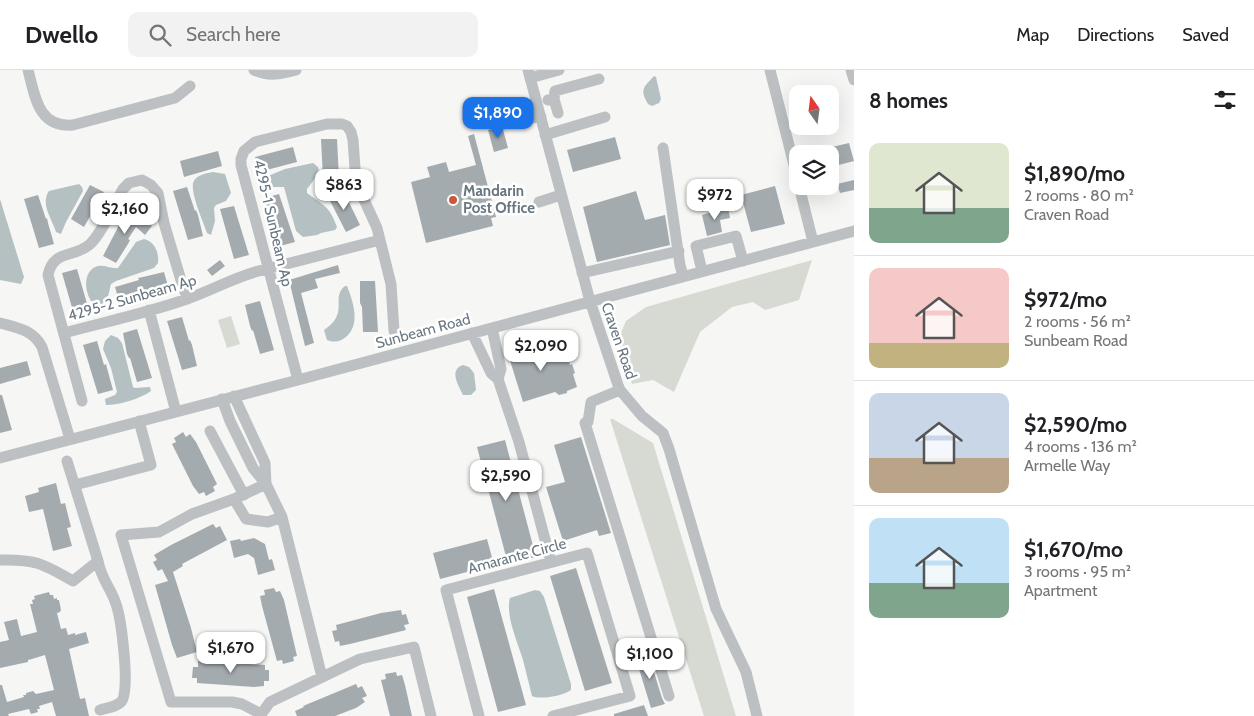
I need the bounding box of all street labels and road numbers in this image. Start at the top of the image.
street label: 4295-1 Sunbeam Ap [250,158,296,288]
street label: 4295-2 Sunbeam Ap [66,271,198,325]
street label: Craven Road [597,300,641,382]
street label: Sunbeam Road [374,310,472,352]
street label: Amarante Circle [466,534,568,578]

